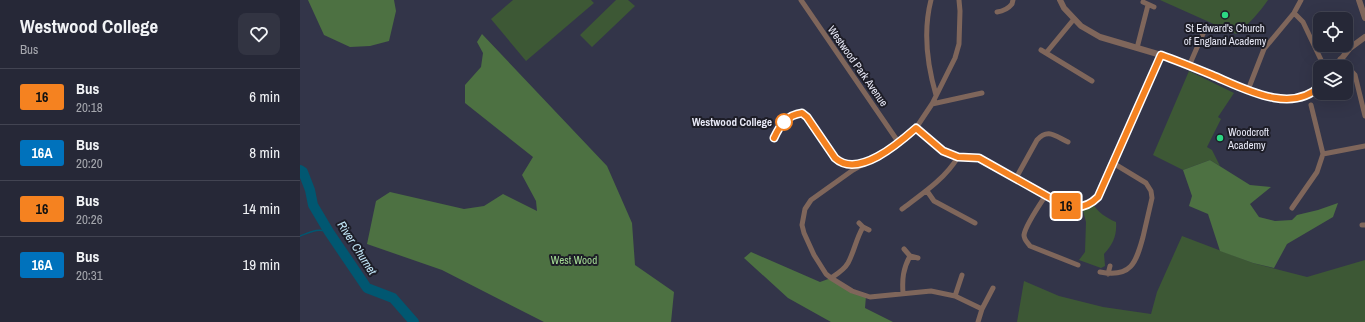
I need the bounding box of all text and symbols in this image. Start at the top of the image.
marker: St Edward's Church of England Academy [1220,10,1230,20]
map controls [1313,12,1353,100]
button: locate [1313,12,1353,52]
text: Westwood College [20,13,158,39]
button: heart [238,13,280,55]
place label: St Edward's Church of England Academy [1184,21,1267,48]
street label: Westwood Park Avenue [825,23,891,109]
text: Bus [20,41,38,58]
button: layers [1313,60,1353,100]
text: Bus [76,78,99,99]
text: 6 min [249,86,280,107]
text: 16 [36,88,48,106]
text: 20:18 [76,99,103,116]
marker: Westwood College [775,113,793,131]
place label: Westwood College [692,115,772,129]
place label: Woodcroft Academy [1227,125,1269,152]
marker: Woodcroft Academy [1215,133,1225,143]
text: Bus [76,134,99,155]
text: 8 min [249,142,280,163]
text: 16A [31,144,53,162]
text: 20:20 [76,155,103,172]
text: Bus [76,190,99,211]
line badge: 16 [1048,193,1084,219]
text: 16 [1060,197,1072,215]
text: 14 min [242,198,280,219]
text: 16 [36,200,48,218]
text: 20:26 [76,211,103,228]
water label: River Churnet [334,218,381,278]
text: Bus [76,246,99,267]
park label: West Wood [551,253,597,267]
text: 19 min [242,254,280,275]
text: 16A [31,256,53,274]
text: 20:31 [76,267,103,284]

